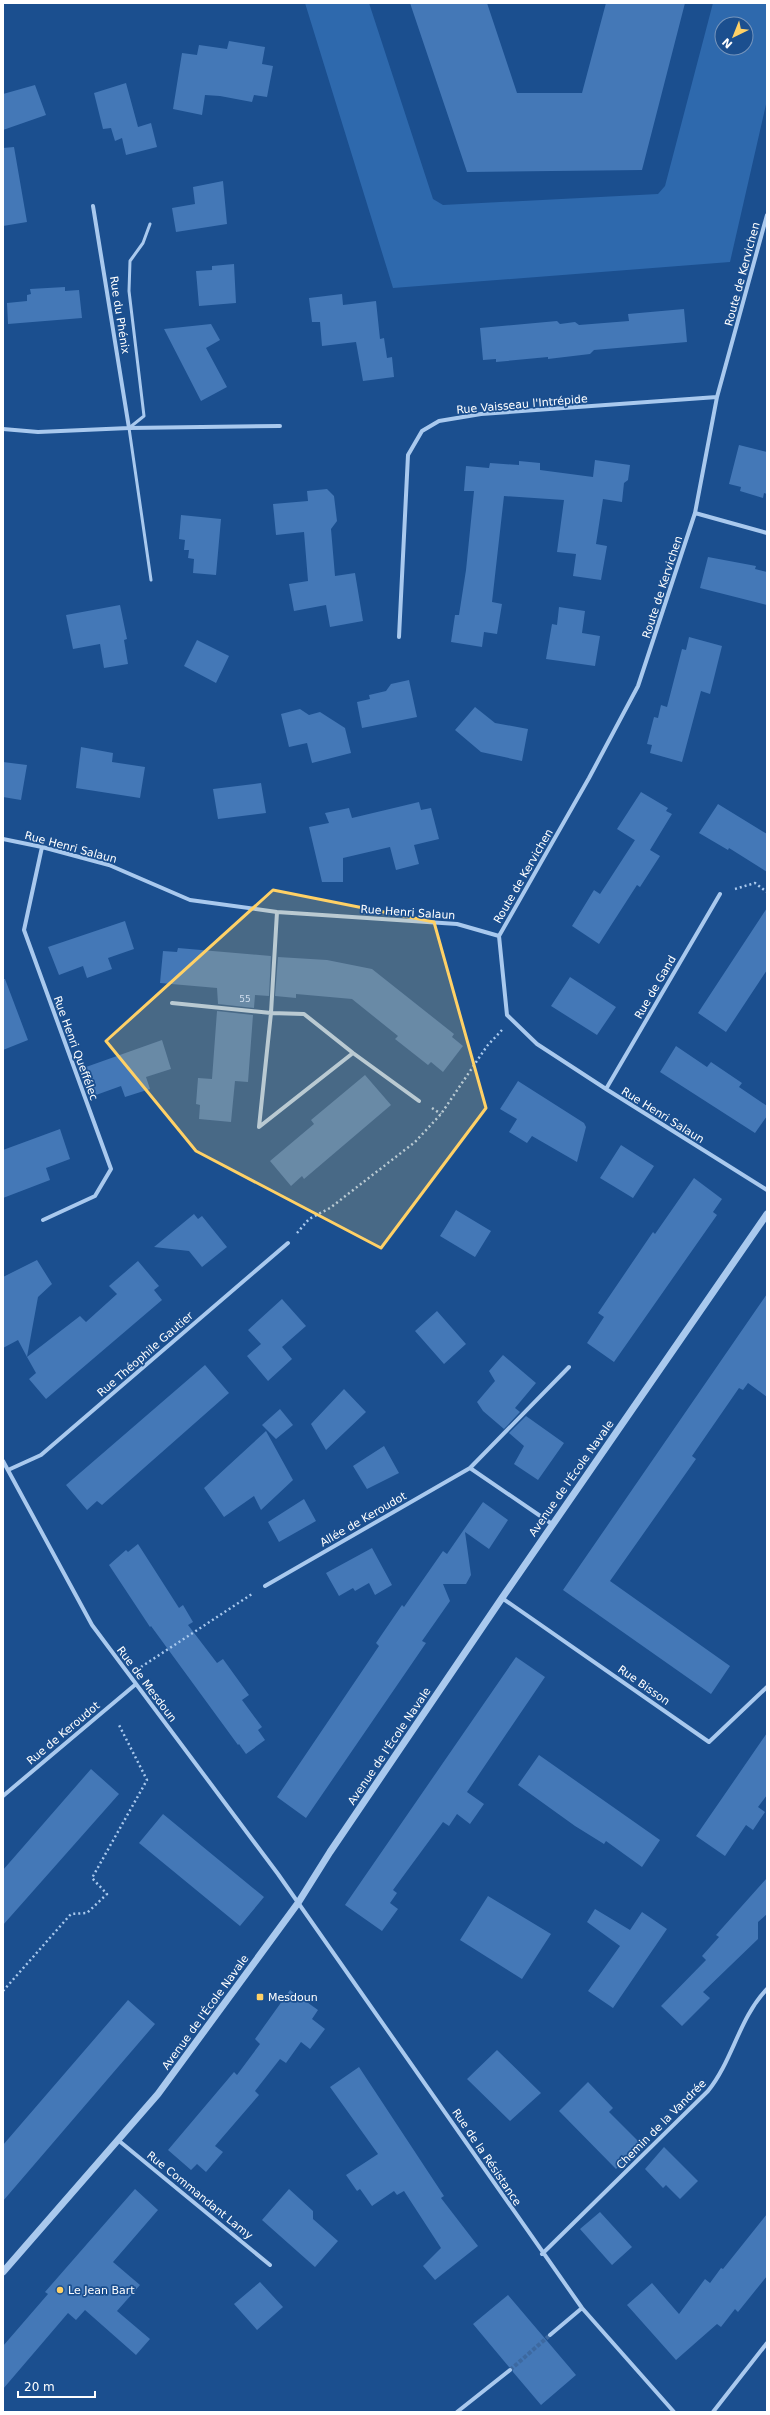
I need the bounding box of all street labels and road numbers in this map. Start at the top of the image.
street label: Route de Kervichen [722,221,763,327]
street label: Rue du Phénix [107,275,132,355]
street label: Rue Vaisseau l'Intrépide [456,392,588,417]
street label: Route de Kervichen [640,534,685,640]
street label: Route de Kervichen [491,827,556,926]
street label: Rue Henri Salaun [23,829,118,866]
street label: Rue Henri Salaun [360,903,456,922]
street label: Rue de Gand [632,953,679,1021]
street label: Rue Henri Queffélec [51,994,100,1102]
street label: Rue Henri Salaun [619,1085,706,1146]
street label: Rue Théophile Gautier [95,1309,196,1400]
street label: Avenue de l'École Navale [526,1418,617,1539]
street label: Allée de Keroudot [318,1489,409,1549]
street label: Rue de Mesdoun [114,1644,179,1725]
street label: Rue Bisson [615,1663,672,1708]
street label: Avenue de l'École Navale [345,1685,434,1807]
street label: Rue de Keroudot [24,1699,103,1768]
street label: Avenue de l'École Navale [159,1952,252,2072]
street label: Chemin de la Vandrée [614,2077,709,2172]
street label: Rue de la Résistance [449,2106,524,2208]
street label: Rue Commandant Lamy [144,2149,256,2242]

